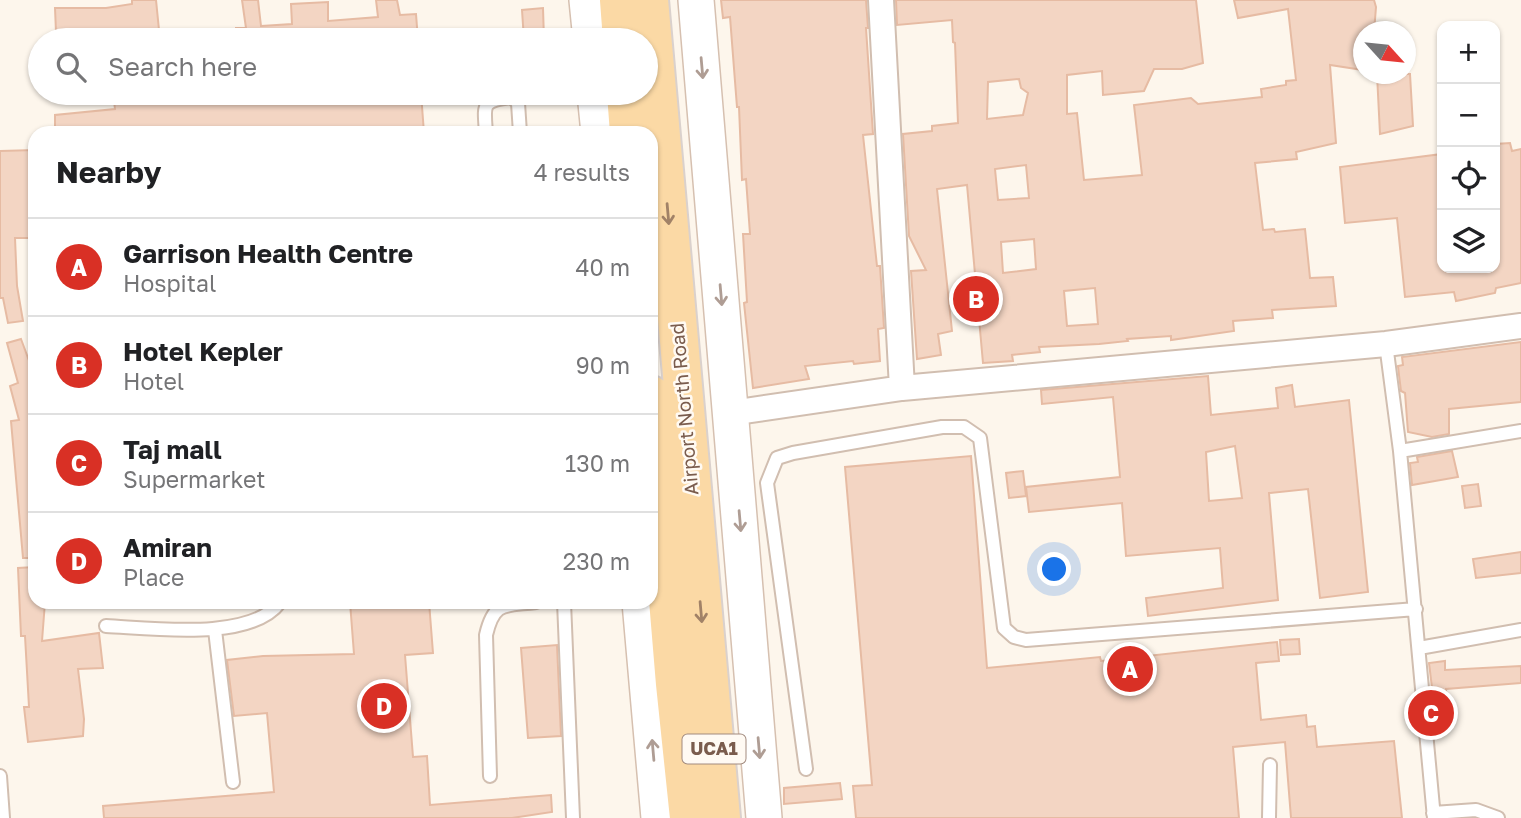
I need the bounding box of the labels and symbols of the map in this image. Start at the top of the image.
north arrow [1353,21,1416,84]
one-way arrow [696,56,709,79]
one-way arrow [662,203,675,225]
pin: B [953,273,999,325]
one-way arrow [715,283,728,305]
street label: Airport North Road [665,322,702,496]
one-way arrow [734,510,747,532]
your location [1037,552,1071,586]
one-way arrow [695,600,708,623]
pin: A [1107,643,1153,695]
pin: D [361,680,407,732]
pin: C [1408,687,1454,739]
road number: UCA1 [682,734,746,764]
one-way arrow [752,736,765,759]
one-way arrow [646,739,659,762]

